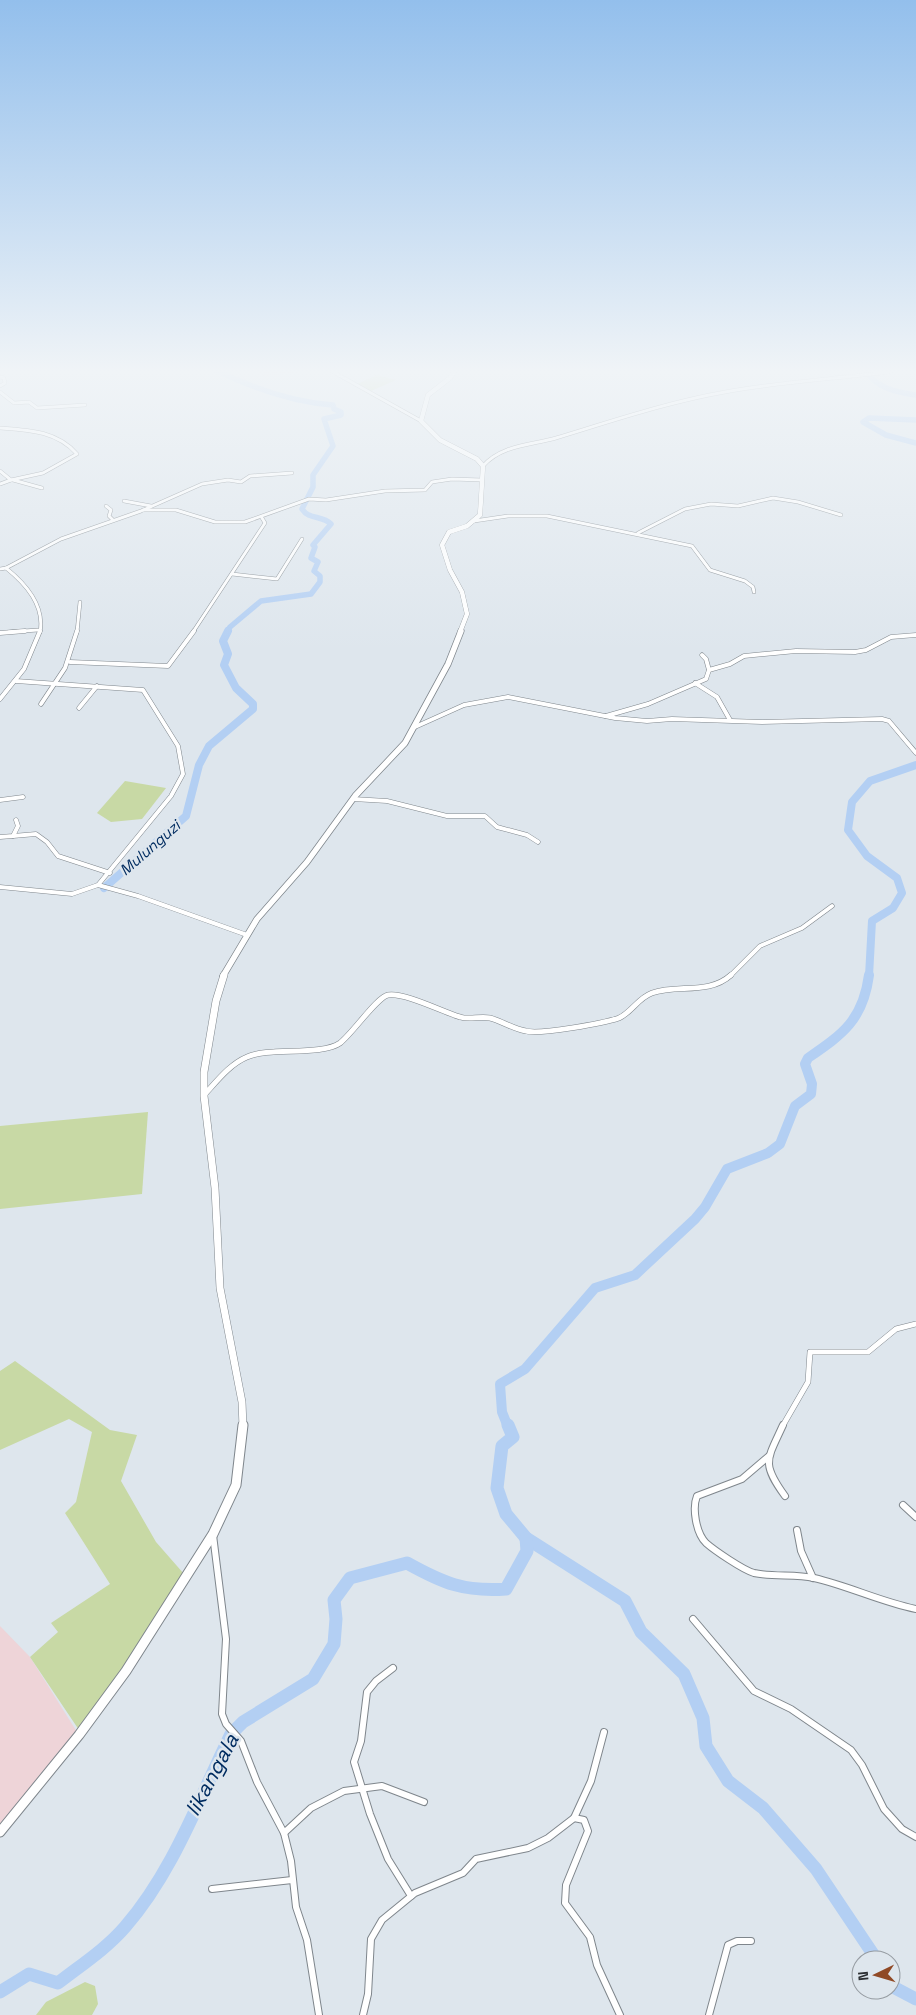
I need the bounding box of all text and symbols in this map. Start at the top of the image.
water label: Mulunguzi [115,814,186,879]
water label: likangala [179,1728,245,1820]
north arrow [851,1950,901,2000]
text: N [854,1971,872,1982]

